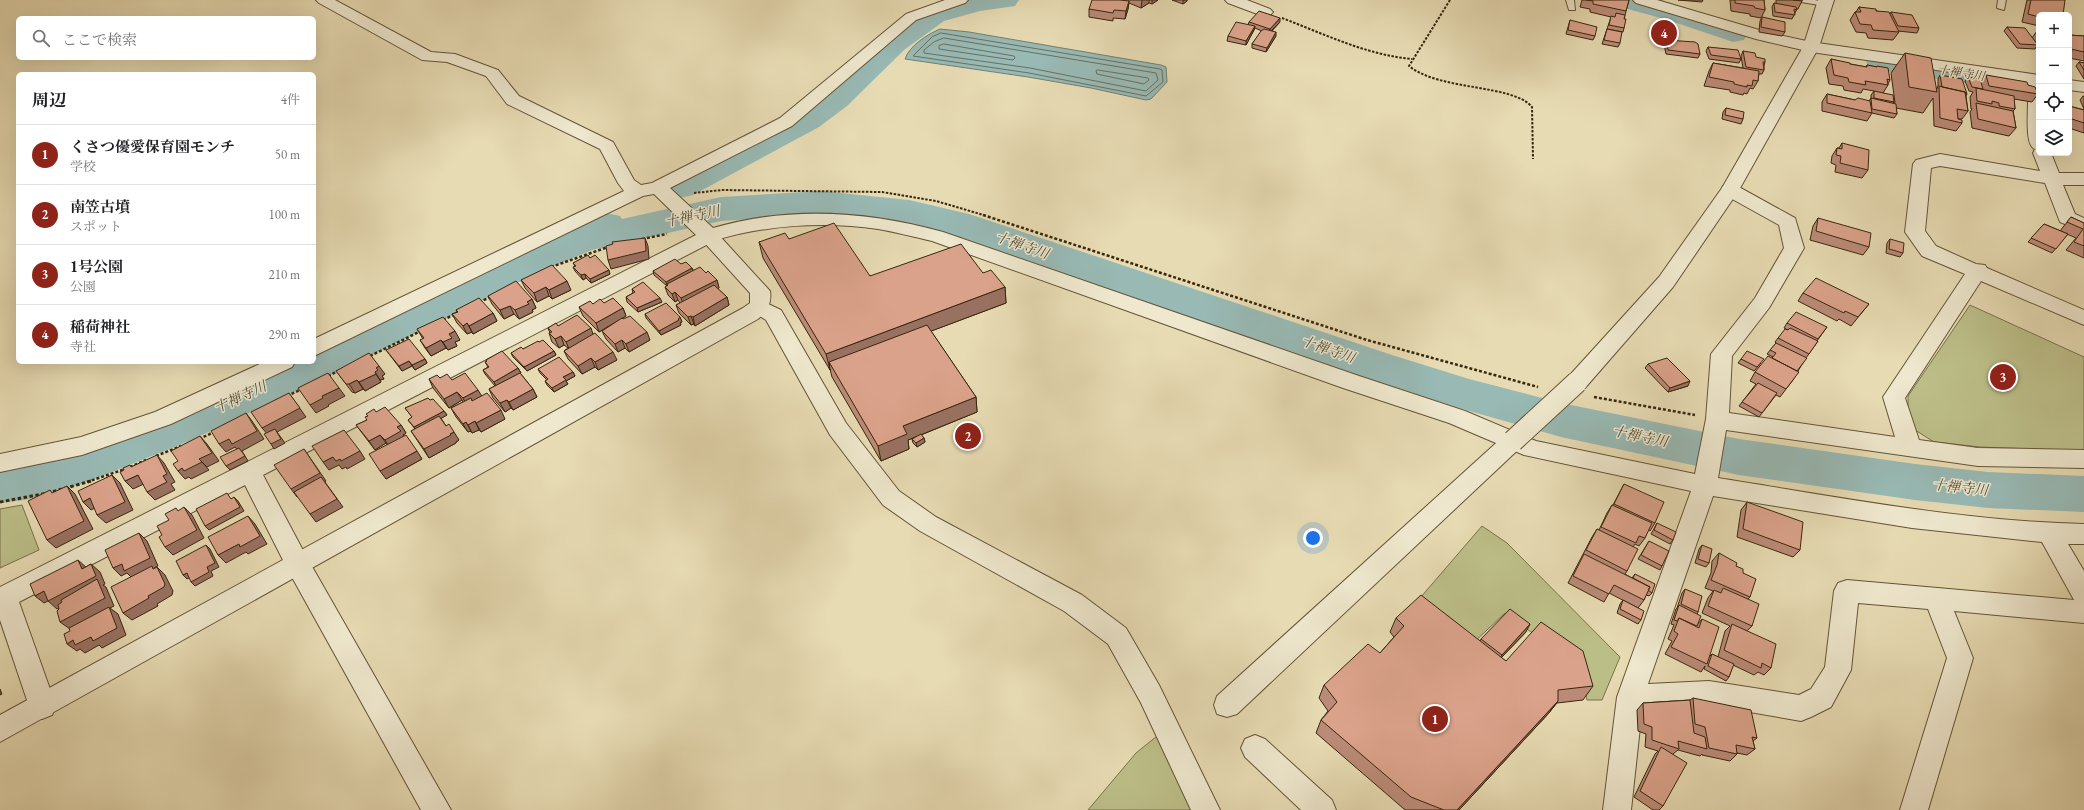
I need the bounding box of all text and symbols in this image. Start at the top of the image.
map controls [2036,12,2072,156]
button: + [2036,12,2072,48]
search box [16,16,316,60]
pin: 4 [1651,18,1677,48]
icon: search [30,27,52,49]
text: ここで検索 [62,30,137,49]
button: − [2036,48,2072,84]
water label: 十禅寺川 [1936,62,1988,85]
button: locate [2036,84,2072,120]
text: 周辺 [32,89,66,111]
text: 4件 [281,91,300,108]
button: layers [2036,120,2072,156]
text: くさつ優愛保育園モンチ [70,137,235,156]
text: 1 [42,146,48,163]
text: 50 m [275,146,300,163]
text: 学校 [70,158,96,175]
text: 南笠古墳 [70,197,130,216]
water label: 十禅寺川 [663,201,723,231]
text: 2 [42,206,48,223]
text: 100 m [269,206,300,223]
text: スポット [70,218,122,235]
water label: 十禅寺川 [993,227,1053,263]
text: 1号公園 [70,257,123,276]
text: 3 [42,266,48,283]
text: 210 m [269,266,300,283]
text: 公園 [70,278,96,295]
text: 稲荷神社 [70,317,130,336]
text: 4 [42,326,48,343]
text: 290 m [269,326,300,343]
water label: 十禅寺川 [1299,331,1359,367]
text: 寺社 [70,338,96,355]
pin: 3 [1990,362,2016,392]
water label: 十禅寺川 [211,376,271,417]
pin: 2 [955,421,981,451]
water label: 十禅寺川 [1611,421,1671,451]
water label: 十禅寺川 [1931,475,1991,499]
your location [1303,528,1323,548]
pin: 1 [1422,704,1448,734]

